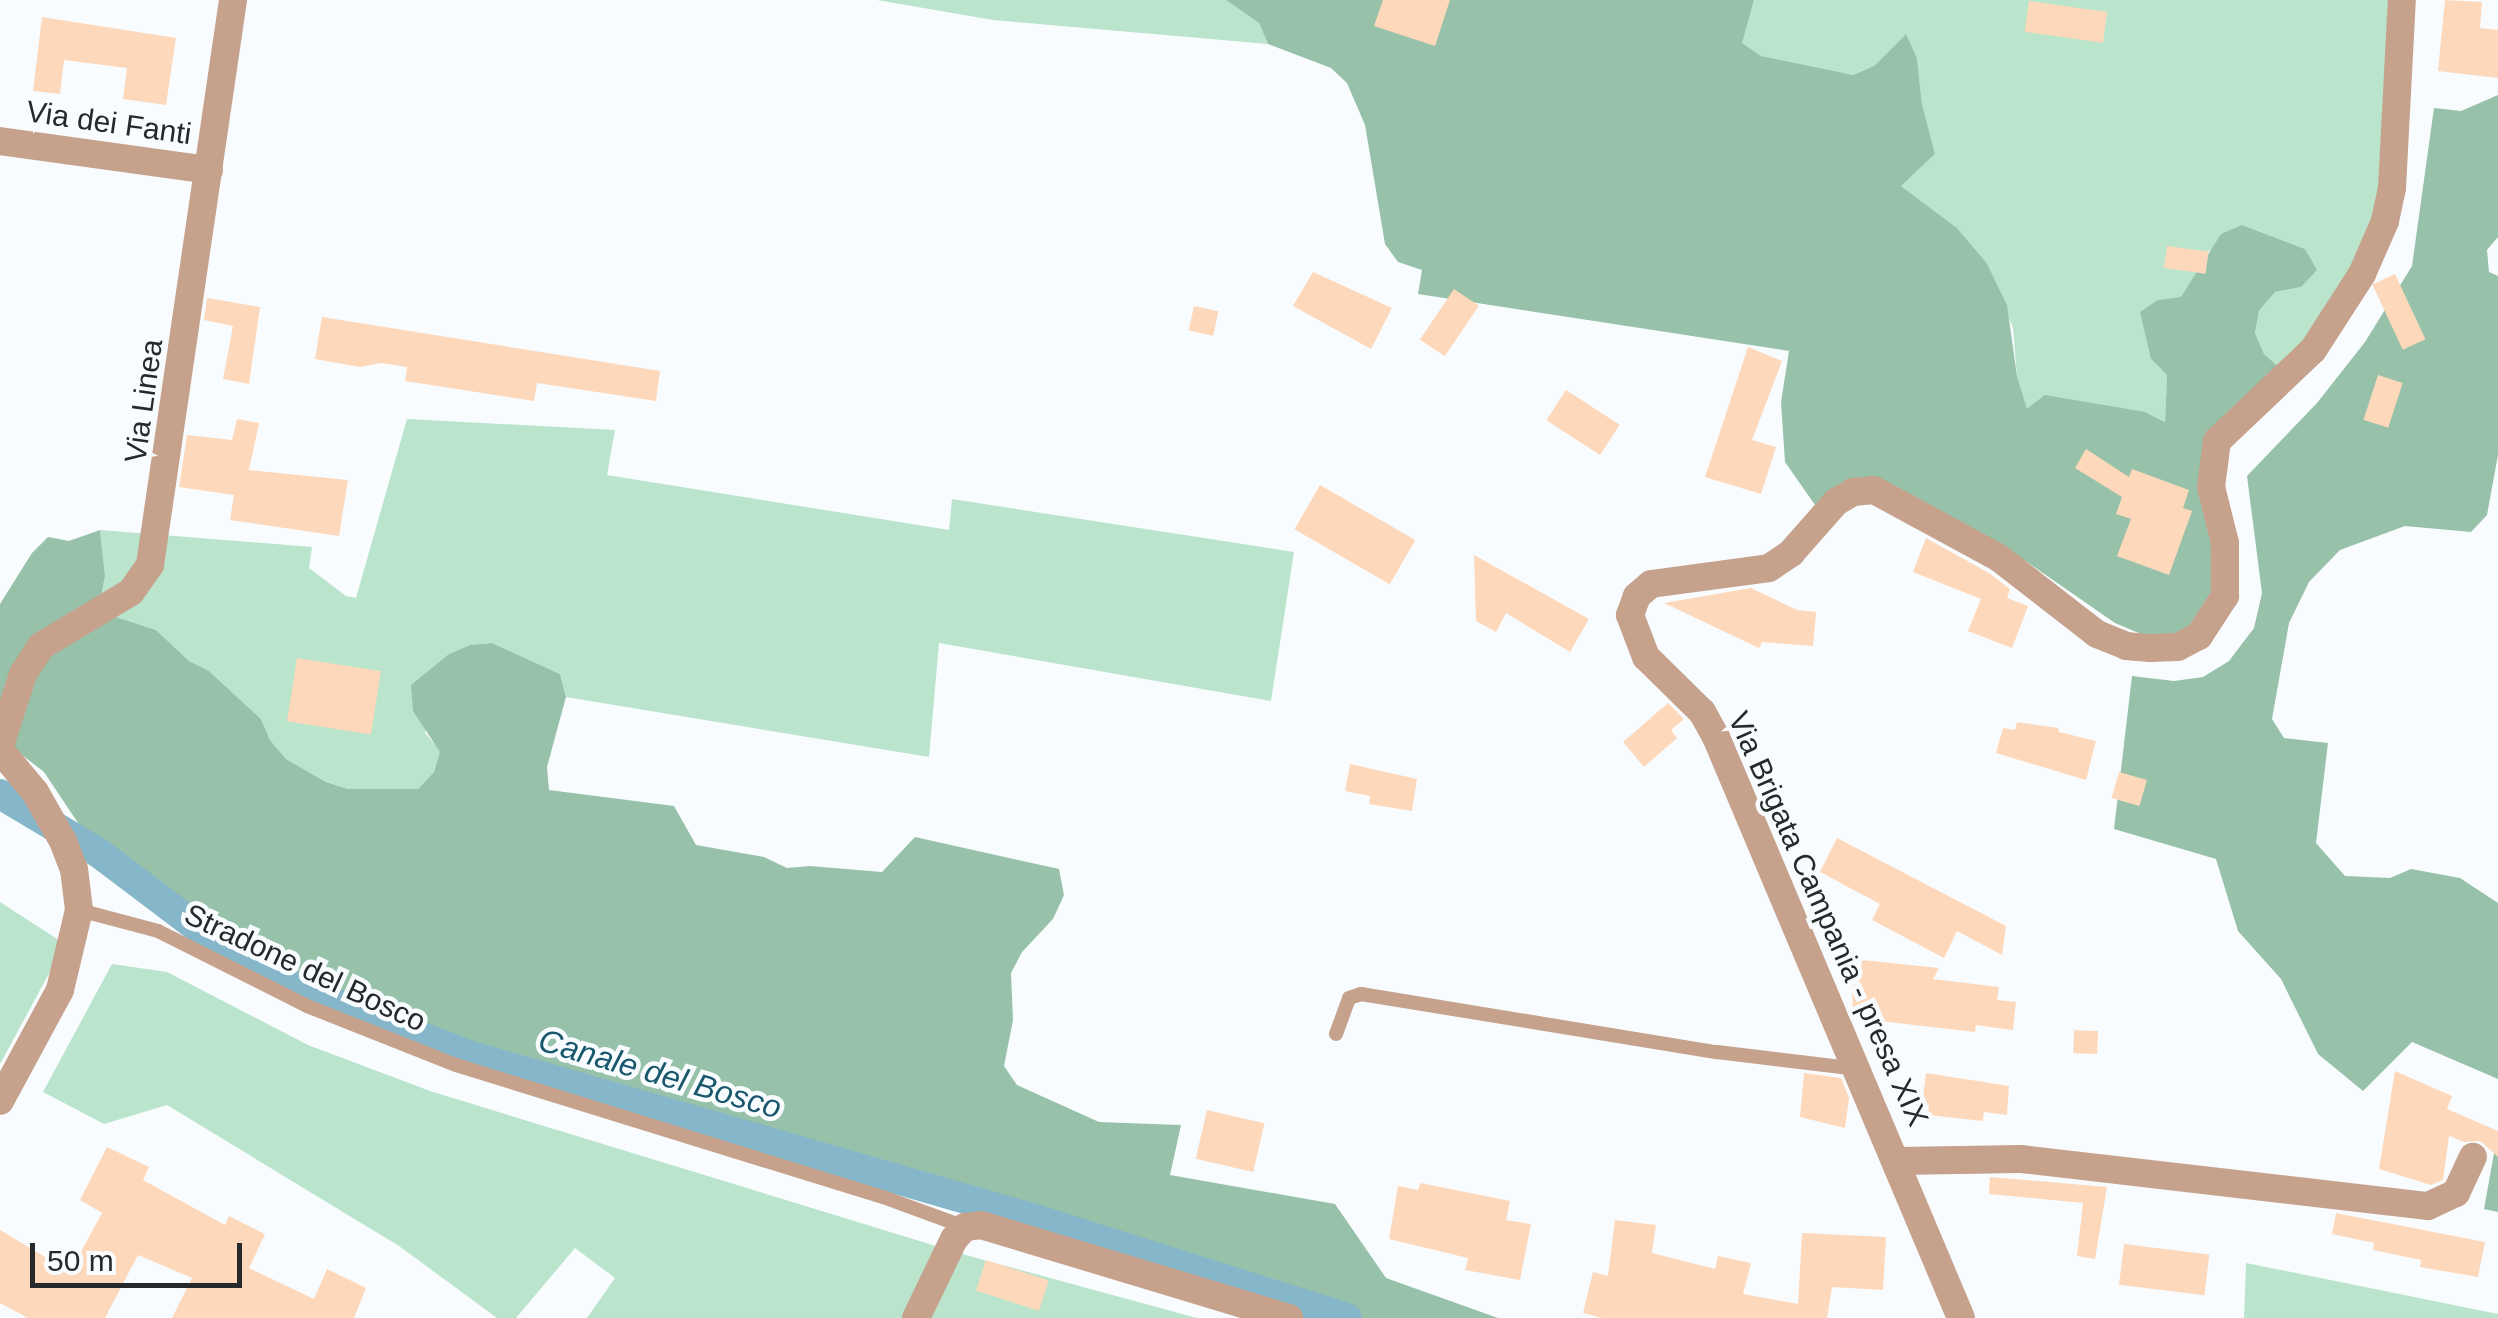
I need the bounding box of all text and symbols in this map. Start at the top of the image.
street label: Via dei Fanti [24,94,194,152]
street label: Via Linea [118,337,170,465]
street label: Via Brigata Campania - presa XIX [1720,706,1936,1132]
street label: Stradone del Bosco [179,896,431,1040]
water label: Canale del Bosco [534,1021,786,1127]
scale bar [35,1223,248,1285]
text: 50 m [47,1244,114,1277]

